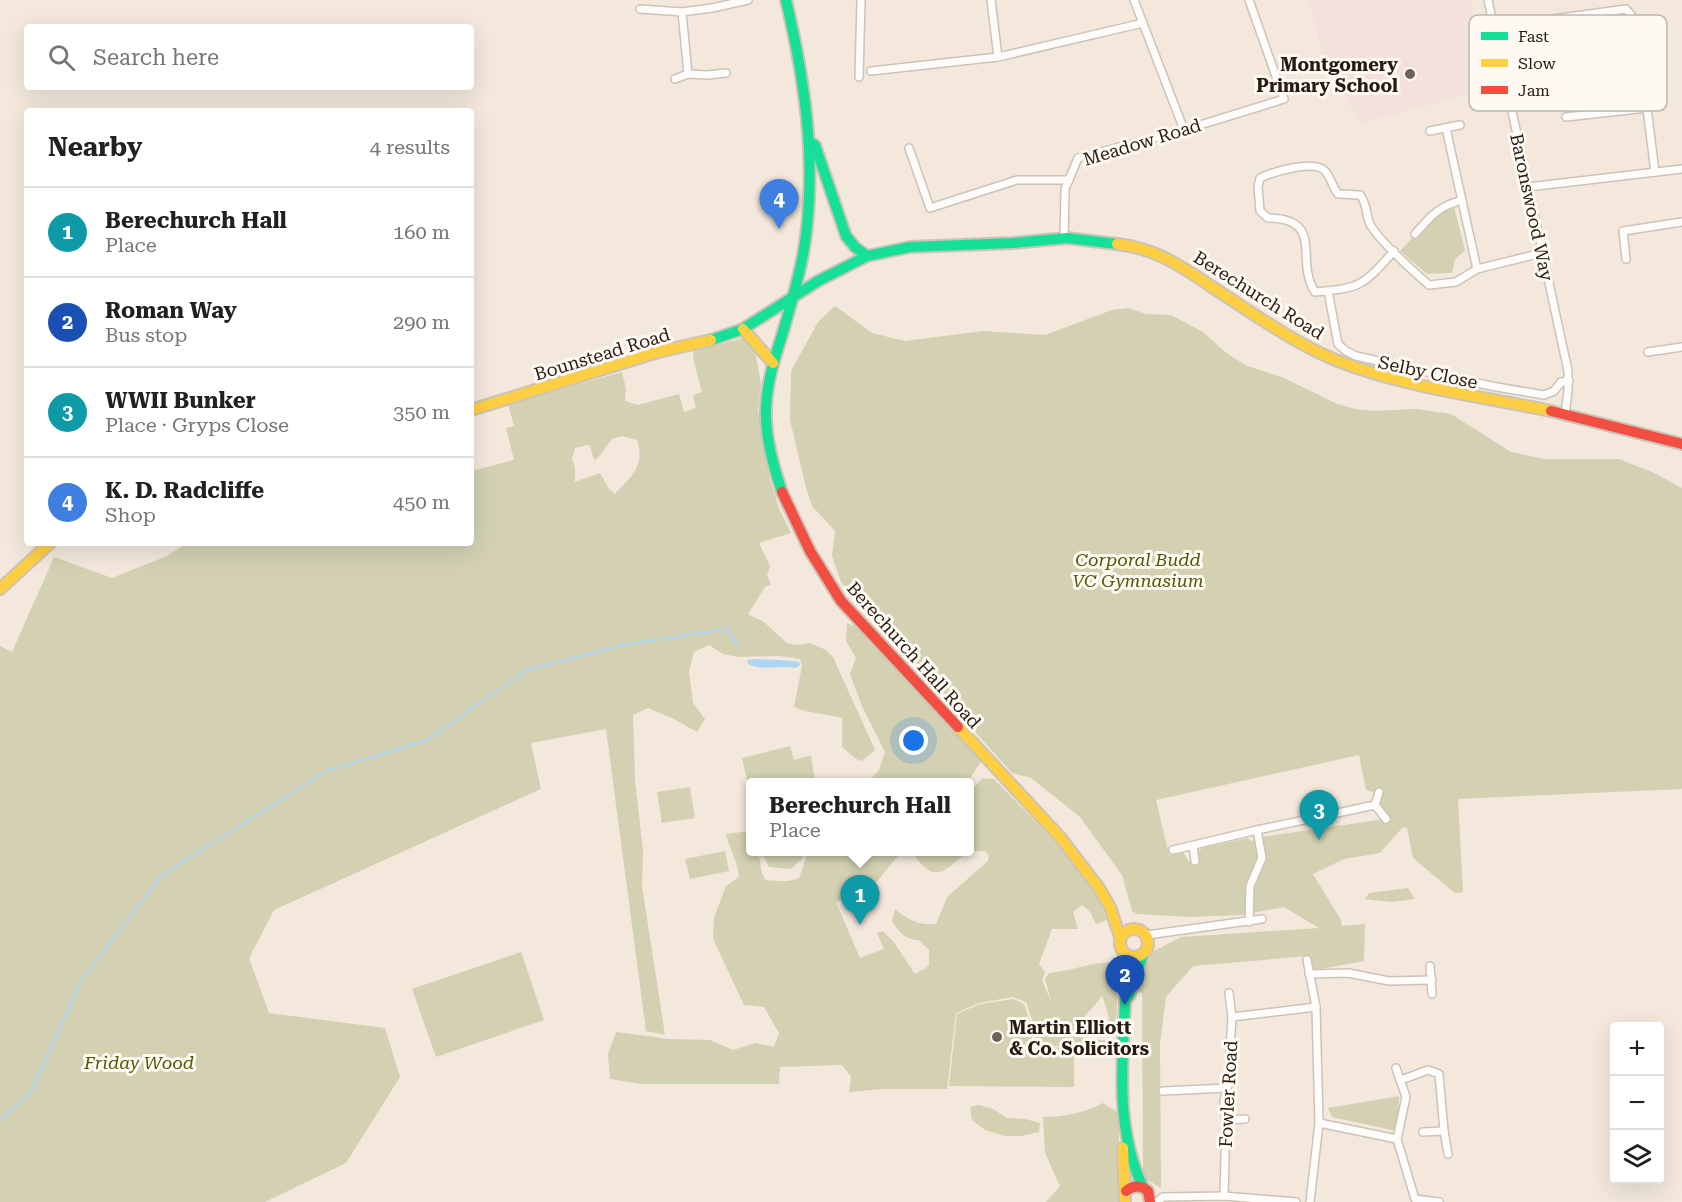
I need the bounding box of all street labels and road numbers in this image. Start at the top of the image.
street label: Meadow Road [1080,114,1204,170]
street label: Baronswood Way [1506,131,1558,283]
street label: Berechurch Road [1190,246,1328,344]
street label: Bounstead Road [532,323,673,385]
street label: Selby Close [1376,351,1480,393]
street label: Berechurch Hall Road [843,577,986,733]
street label: Fowler Road [1215,1039,1241,1148]

